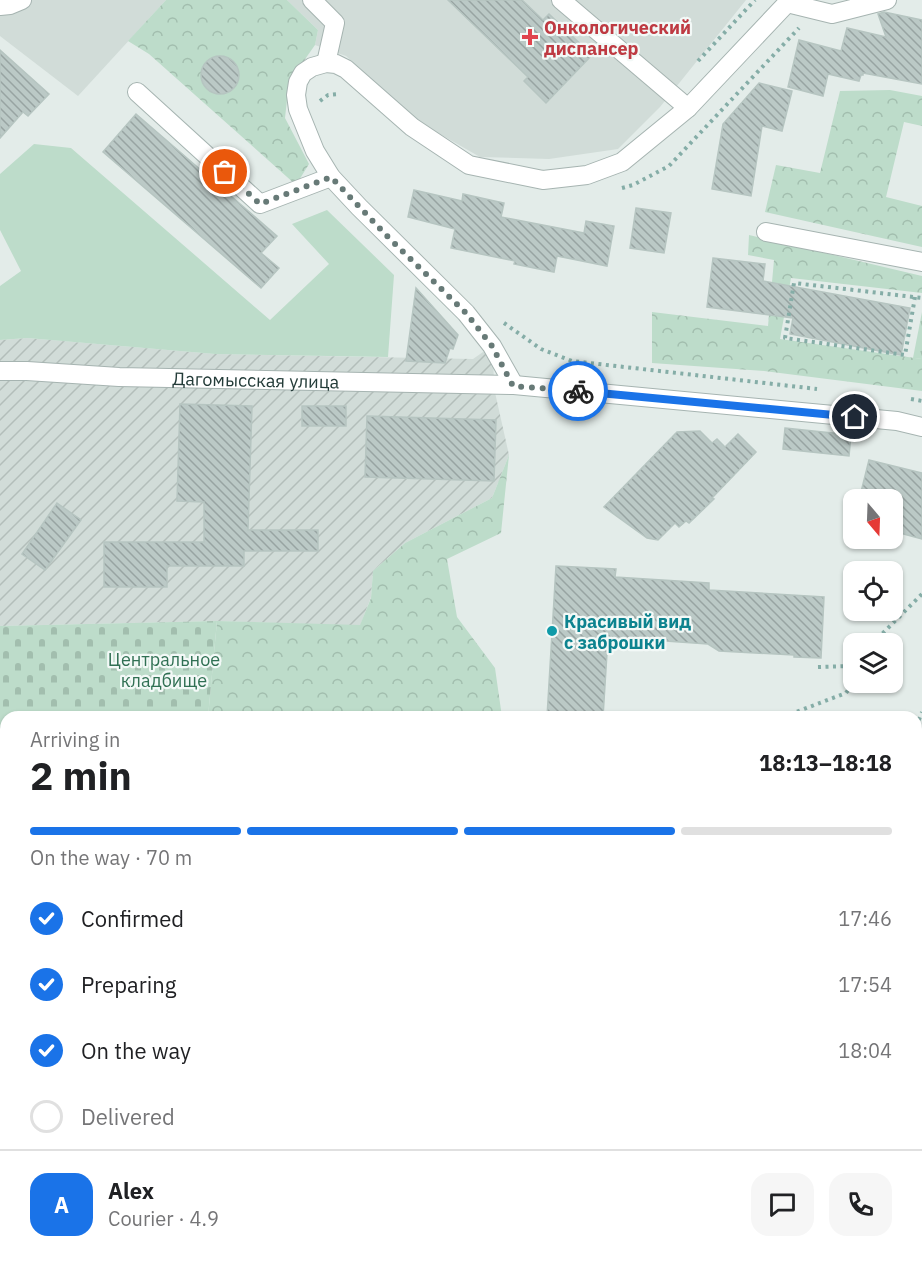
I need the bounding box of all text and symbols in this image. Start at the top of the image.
place label: Онкологический диспансер [544,16,691,60]
marker: Онкологический диспансер [521,28,539,46]
pin [199,146,250,197]
icon: bag [208,155,241,188]
courier [548,361,608,421]
street label: Дагомысская улица [172,367,340,393]
icon: bike [562,375,595,408]
pin [829,391,880,442]
icon: home [838,400,871,433]
north arrow [843,489,903,549]
map controls [843,489,903,693]
button: locate [843,561,903,621]
place label: Красивый вид с заброшки [564,610,691,654]
marker: Красивый вид с заброшки [545,624,559,638]
button: layers [843,633,903,693]
park label: Центральное кладбище [108,648,220,692]
text: Arriving in [30,726,120,753]
text: 18:13–18:18 [759,748,892,777]
text: 2 min [30,750,132,801]
text: On the way · 70 m [30,844,192,871]
icon: check [30,902,63,935]
text: Confirmed [81,904,184,933]
text: 17:46 [838,905,892,932]
icon: check [30,968,63,1001]
text: Preparing [81,970,176,999]
text: 17:54 [838,971,892,998]
icon: check [30,1034,63,1067]
text: On the way [81,1036,191,1065]
text: 18:04 [838,1037,892,1064]
text: Delivered [81,1102,175,1131]
button: chat [751,1173,814,1236]
button: phone [829,1173,892,1236]
text: Alex [108,1176,154,1205]
text: A [54,1190,69,1219]
text: Courier · 4.9 [108,1205,219,1232]

